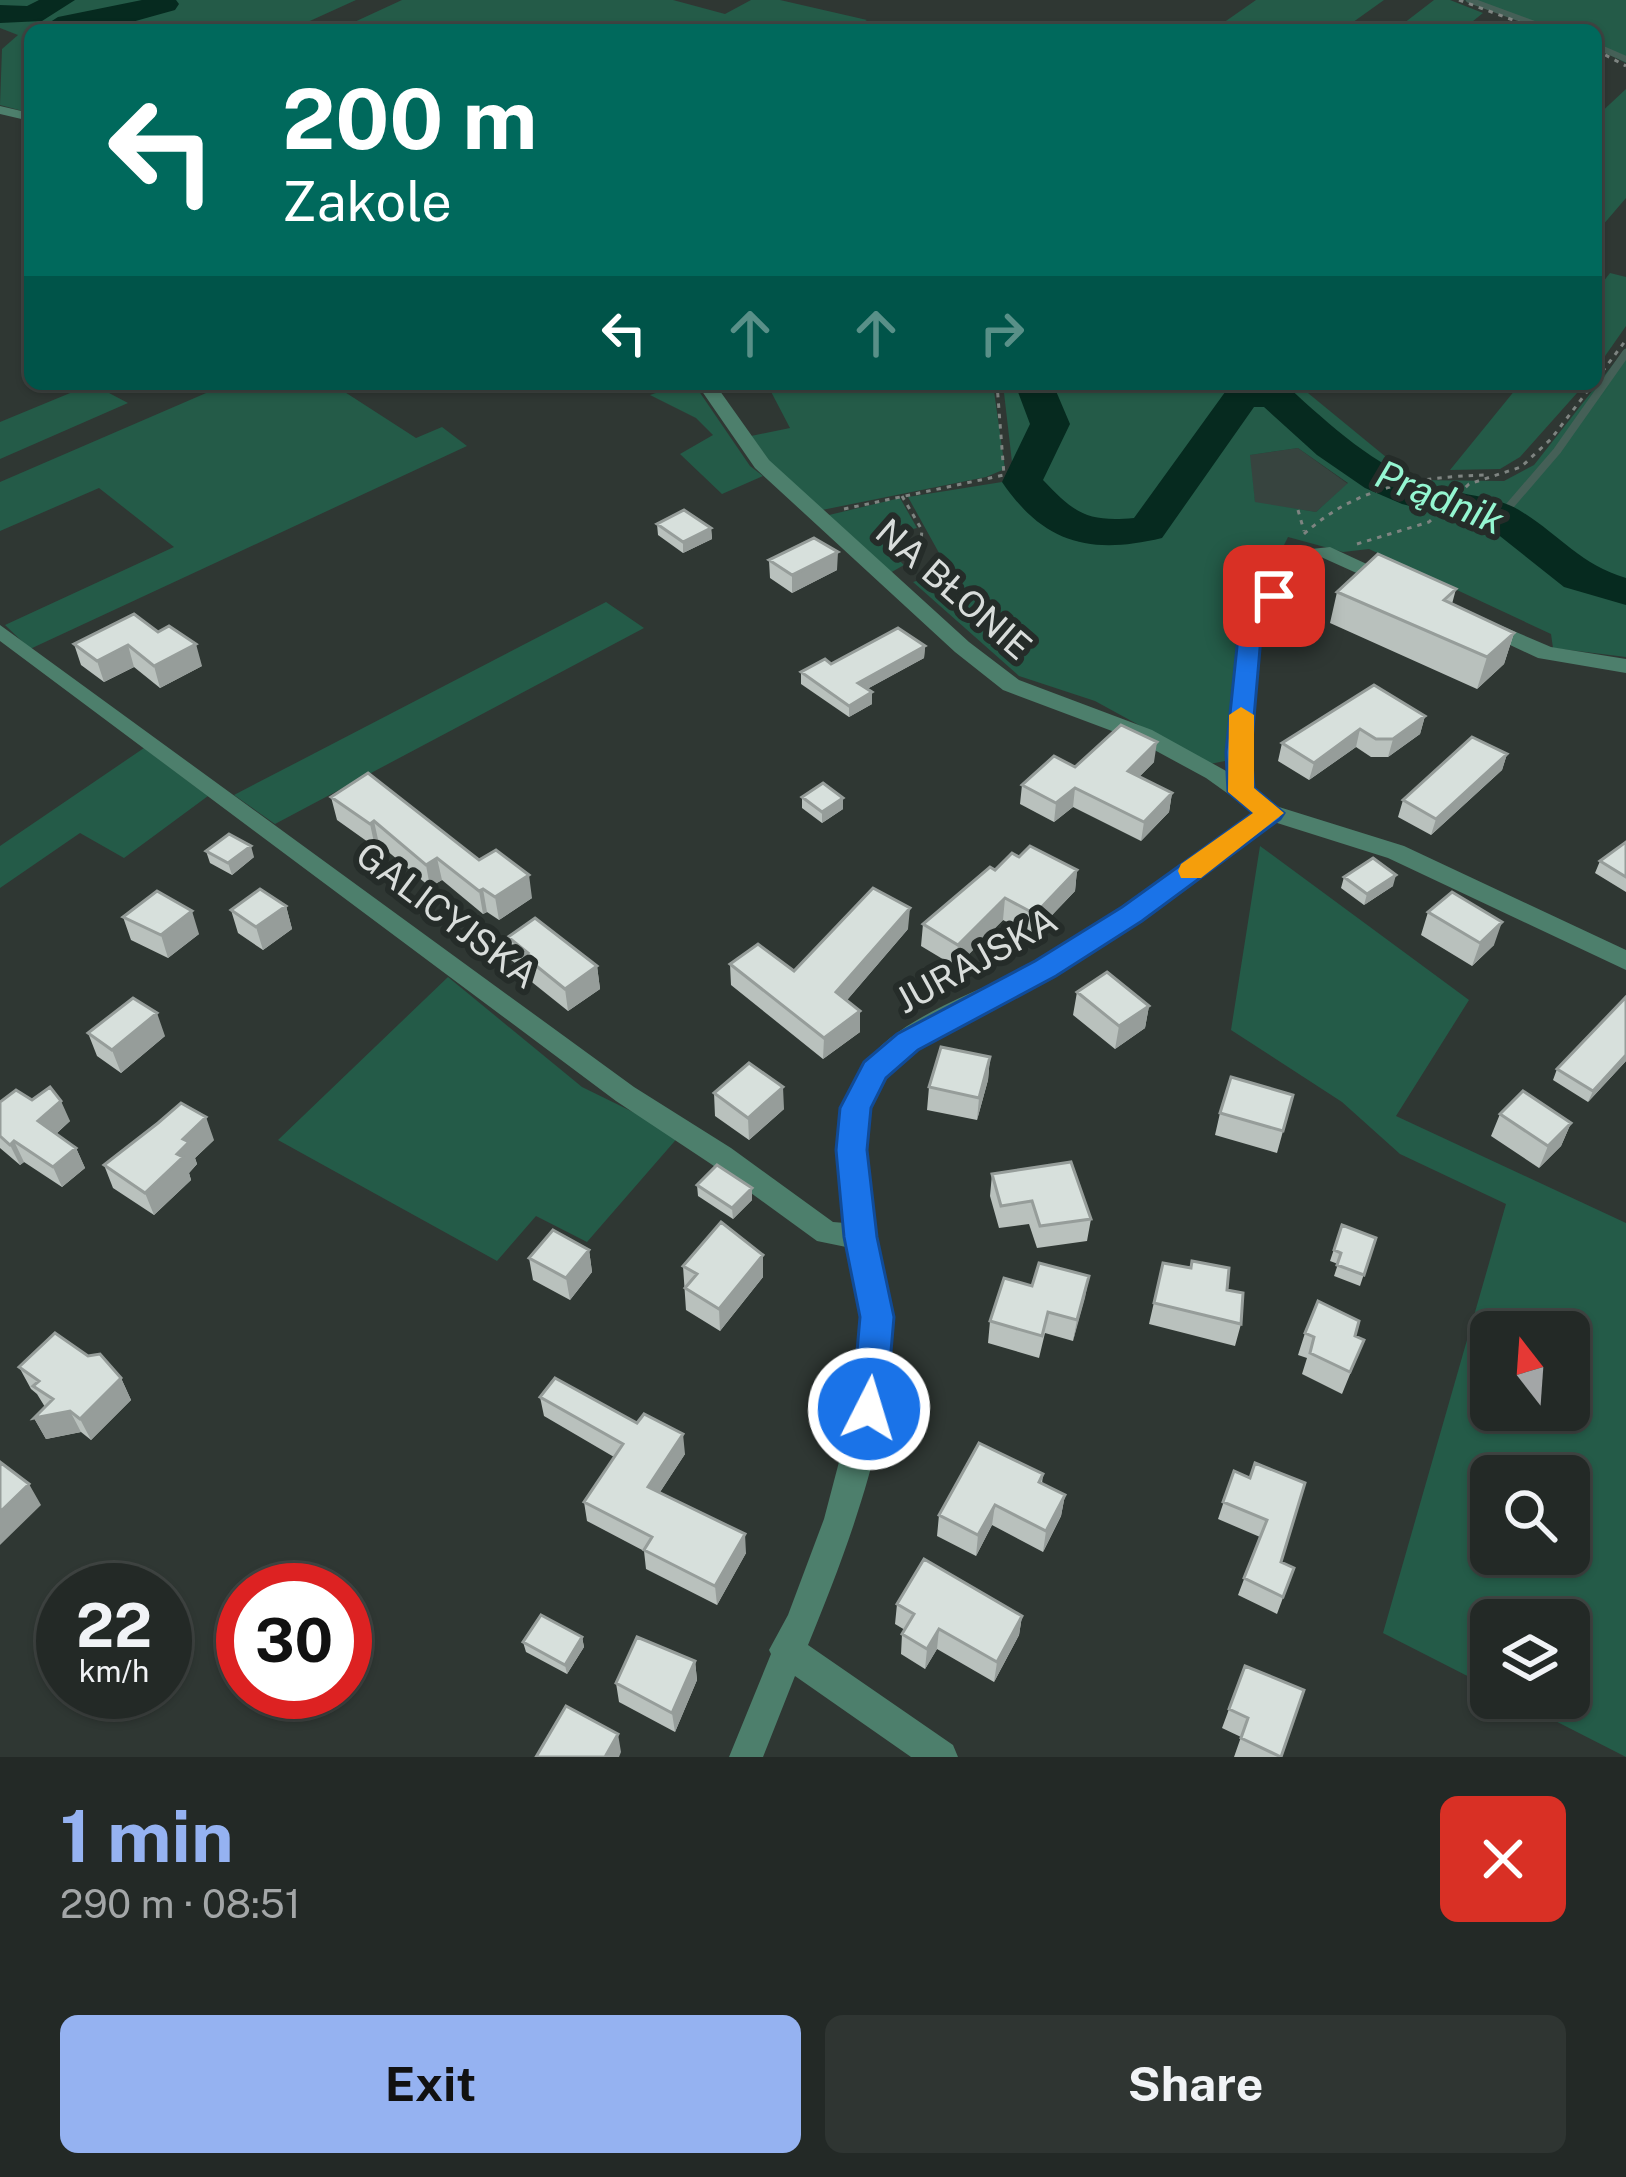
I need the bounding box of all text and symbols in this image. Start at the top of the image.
text: 200 m [282,69,538,168]
icon: left [84,72,240,228]
text: Zakole [282,170,452,233]
icon: left [591,300,657,366]
icon: ahead [717,300,783,366]
icon: ahead [843,300,909,366]
icon: right [969,300,1035,366]
water label: Prądnik [1369,451,1511,543]
street label: NA BŁONIE [868,510,1040,668]
pin [1223,545,1325,647]
icon: arrive [1241,563,1307,629]
street label: GALICYJSKA [348,833,546,997]
street label: JURAJSKA [888,898,1064,1022]
north arrow [1470,1311,1590,1431]
map controls [1470,1311,1590,1719]
position arrow [806,1346,932,1472]
button: search [1470,1455,1590,1575]
speed limit sign: 30 [216,1563,372,1719]
text: 22 [76,1590,152,1661]
button: layers [1470,1599,1590,1719]
text: km/h [79,1653,149,1689]
text: 1 min [60,1794,234,1878]
button: close [1440,1796,1566,1922]
text: 290 m · 08:51 [60,1881,301,1927]
button: Exit [60,2015,801,2153]
button: Share [825,2015,1566,2153]

